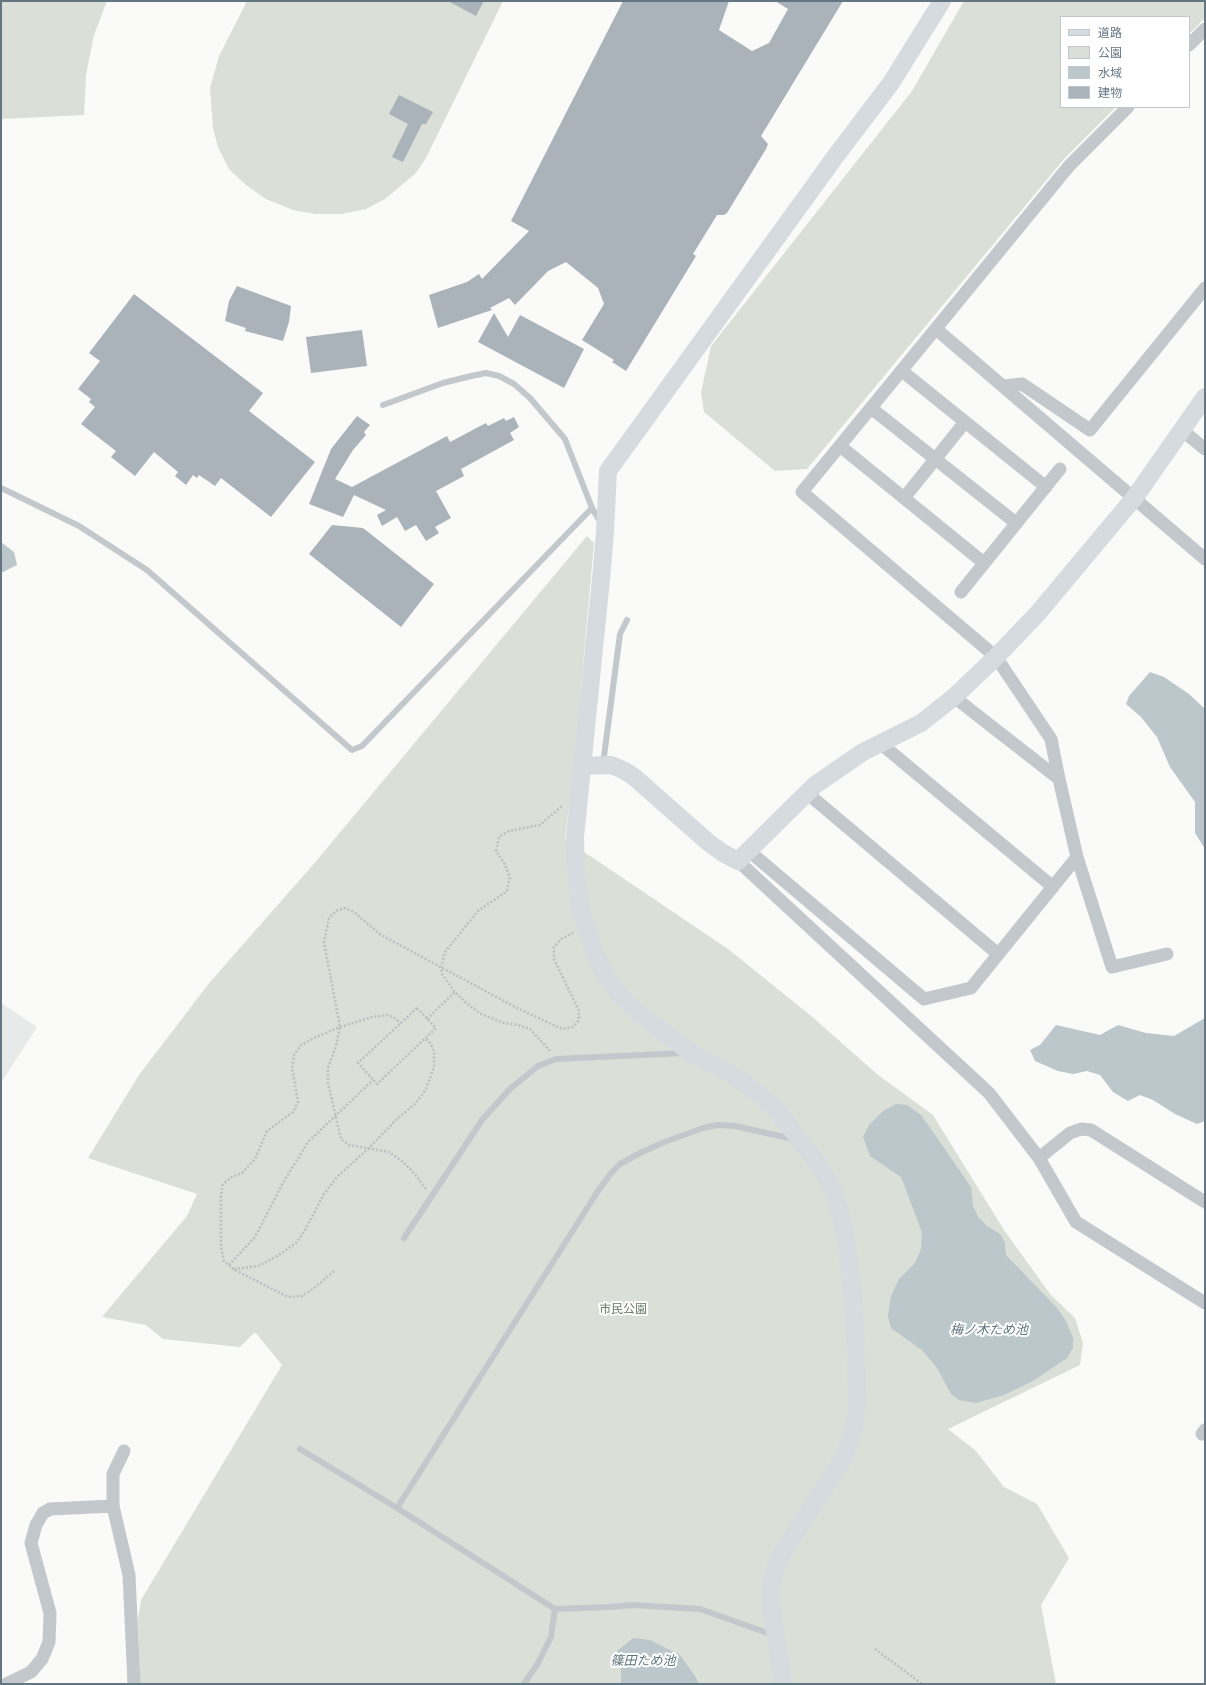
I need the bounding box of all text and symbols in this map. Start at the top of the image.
legend [1060,16,1190,108]
text: 道路 [1098,25,1122,42]
text: 公園 [1098,45,1122,62]
text: 水域 [1098,65,1122,82]
text: 建物 [1098,85,1122,102]
park label: 市民公園 [599,1303,647,1317]
water label: 梅ノ木ため池 [950,1323,1028,1339]
water label: 篠田ため池 [611,1654,675,1670]

